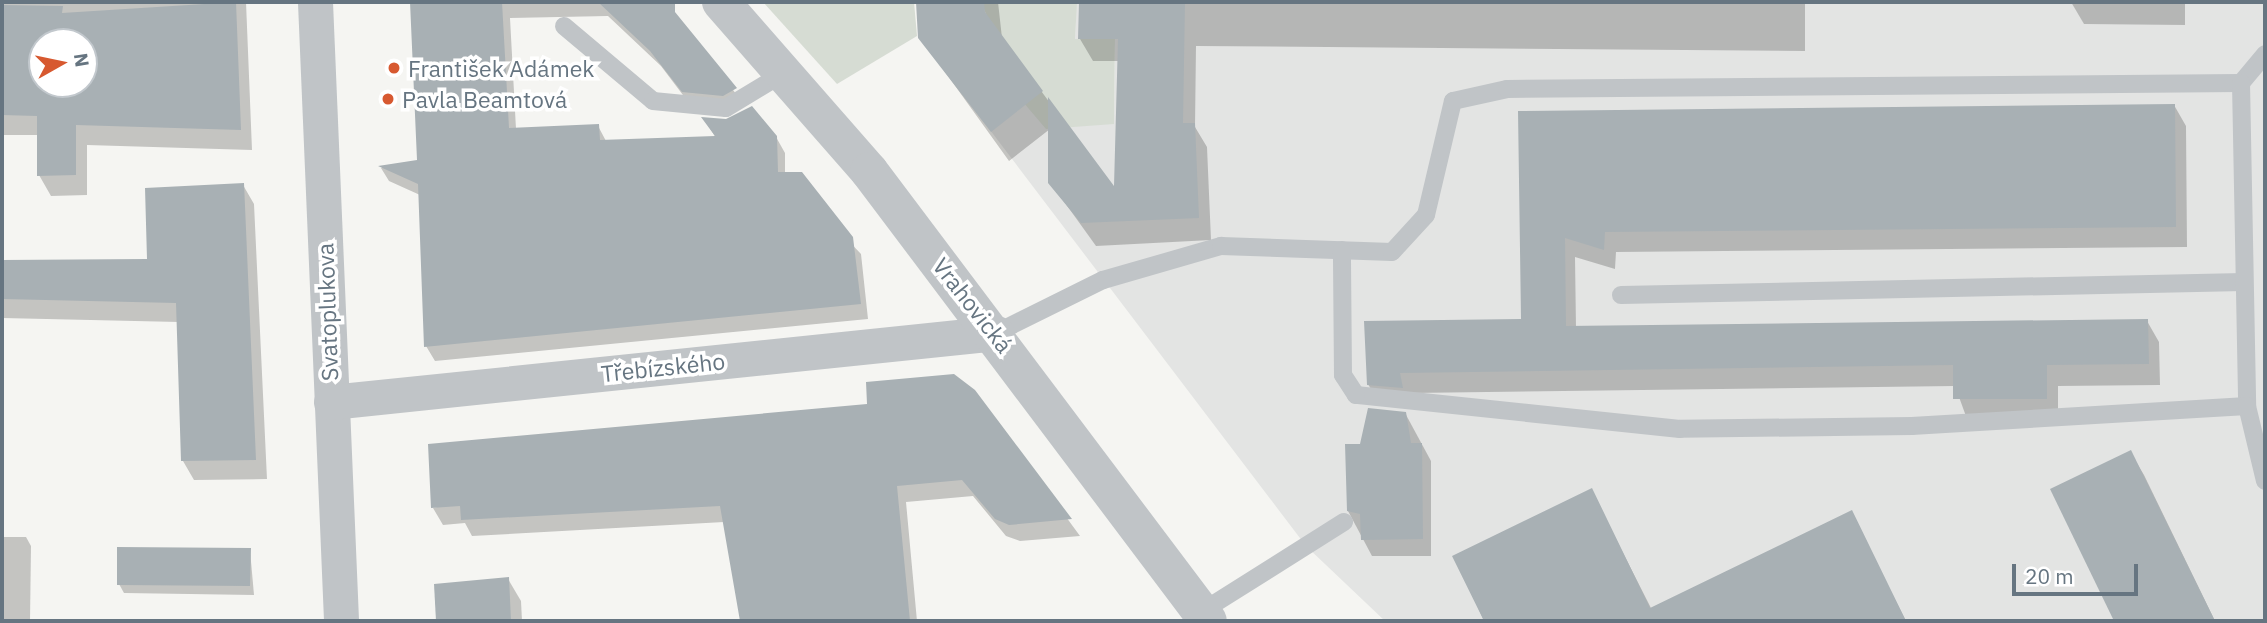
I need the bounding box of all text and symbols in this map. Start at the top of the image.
north arrow [28,28,98,98]
text: N [69,51,95,69]
place label: František Adámek [408,54,594,82]
marker: František Adámek [386,60,402,76]
place label: Pavla Beamtová [402,85,567,113]
marker: Pavla Beamtová [380,91,396,107]
street label: Svatoplukova [311,243,343,381]
street label: Vrahovická [927,252,1019,358]
street label: Třebízského [600,347,726,387]
scale bar [2015,550,2141,594]
text: 20 m [2025,562,2074,590]

